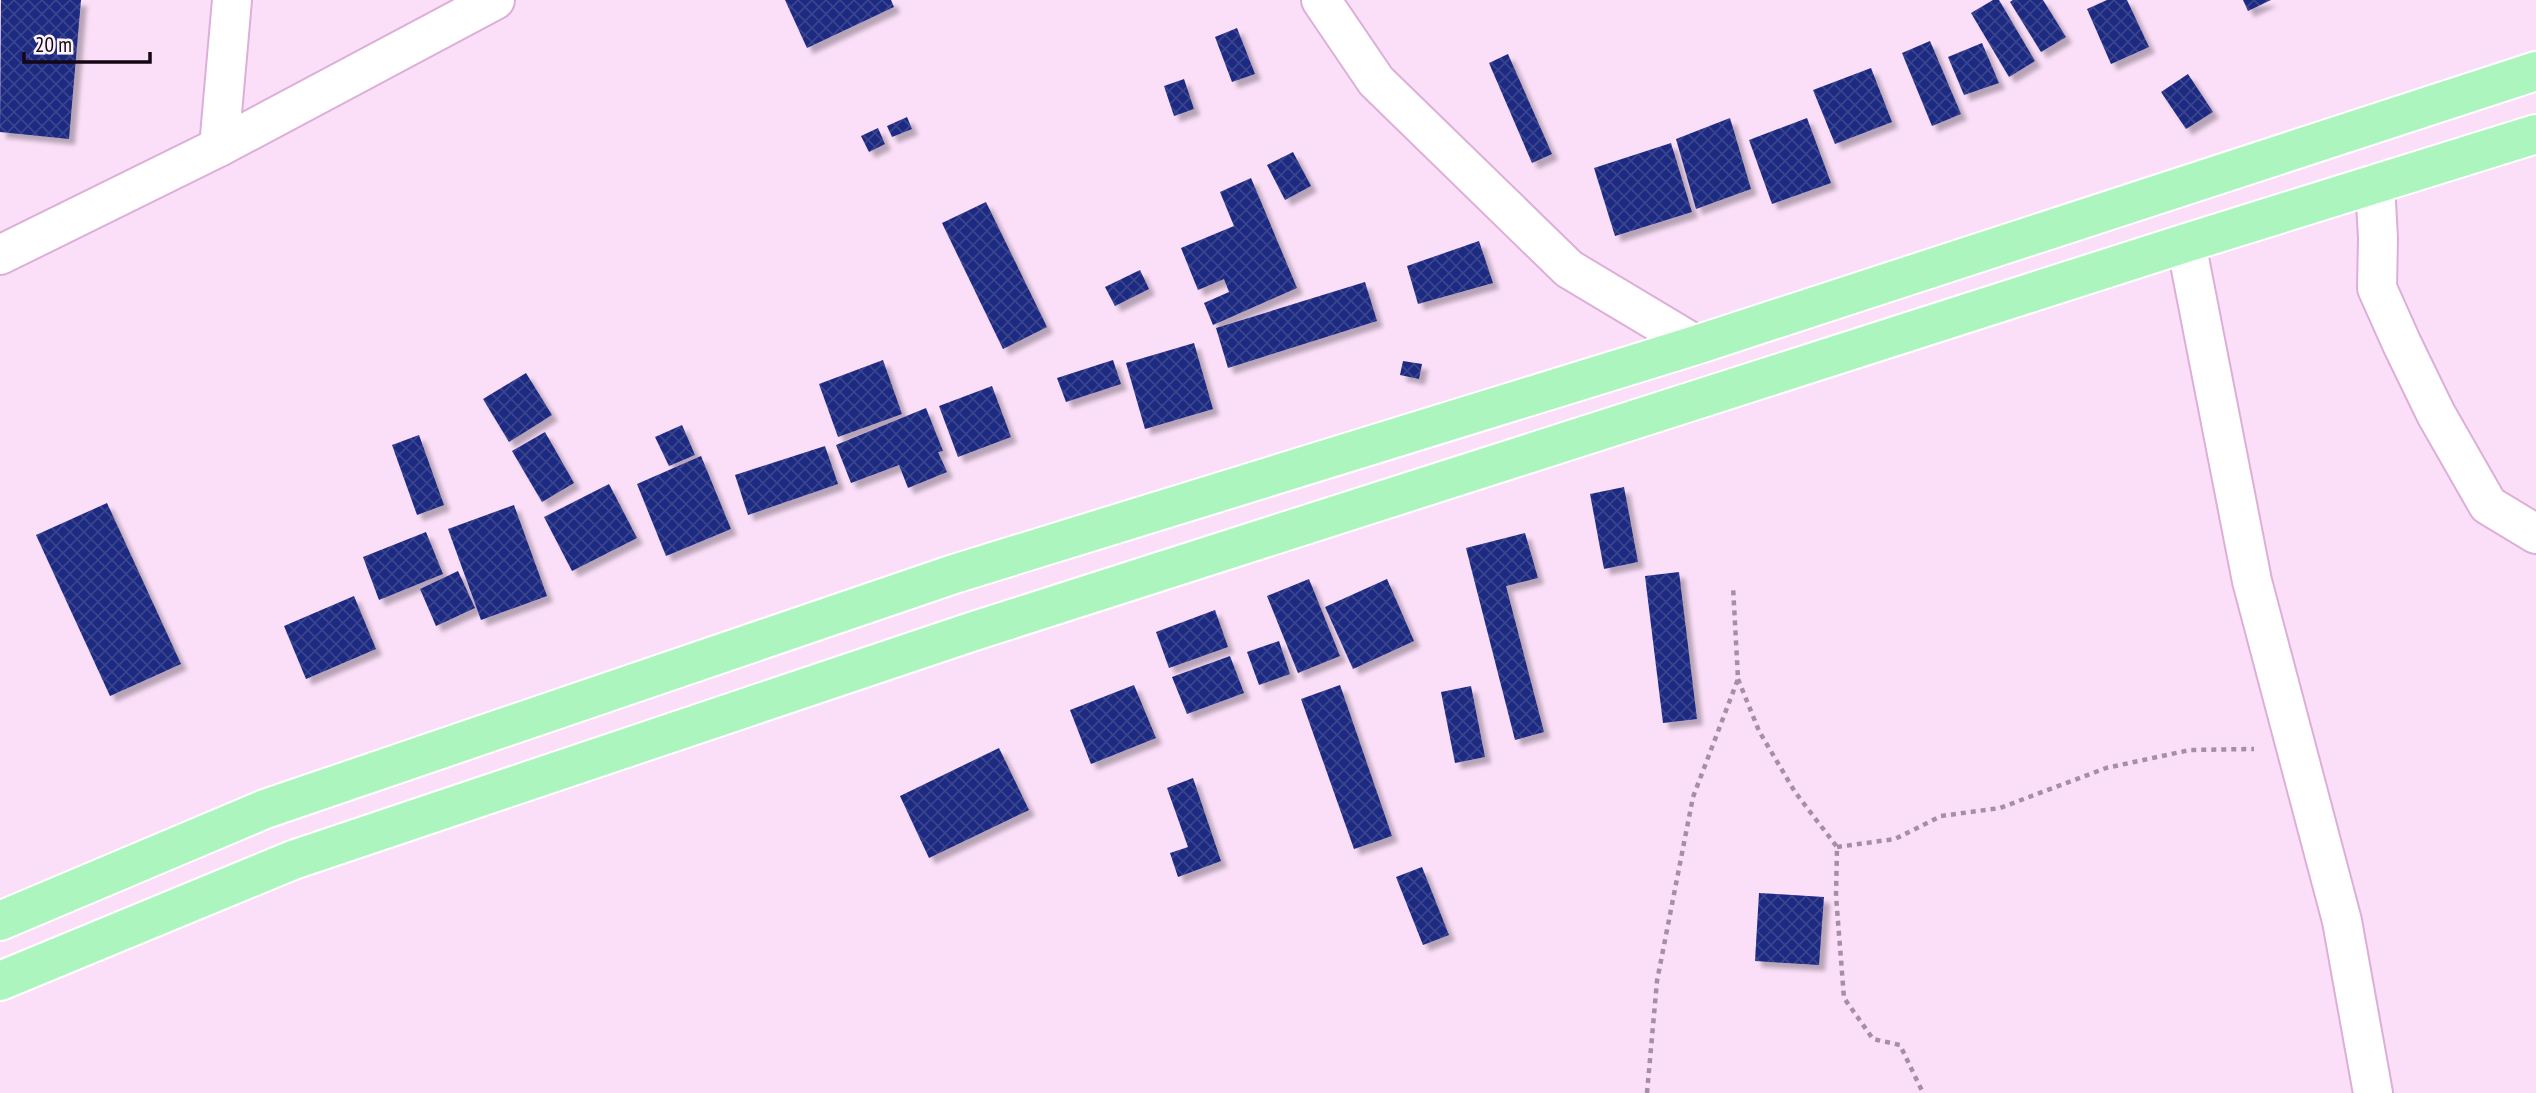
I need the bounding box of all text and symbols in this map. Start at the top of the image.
scale bar [24,21,150,65]
text: 20 m [35,31,72,58]

